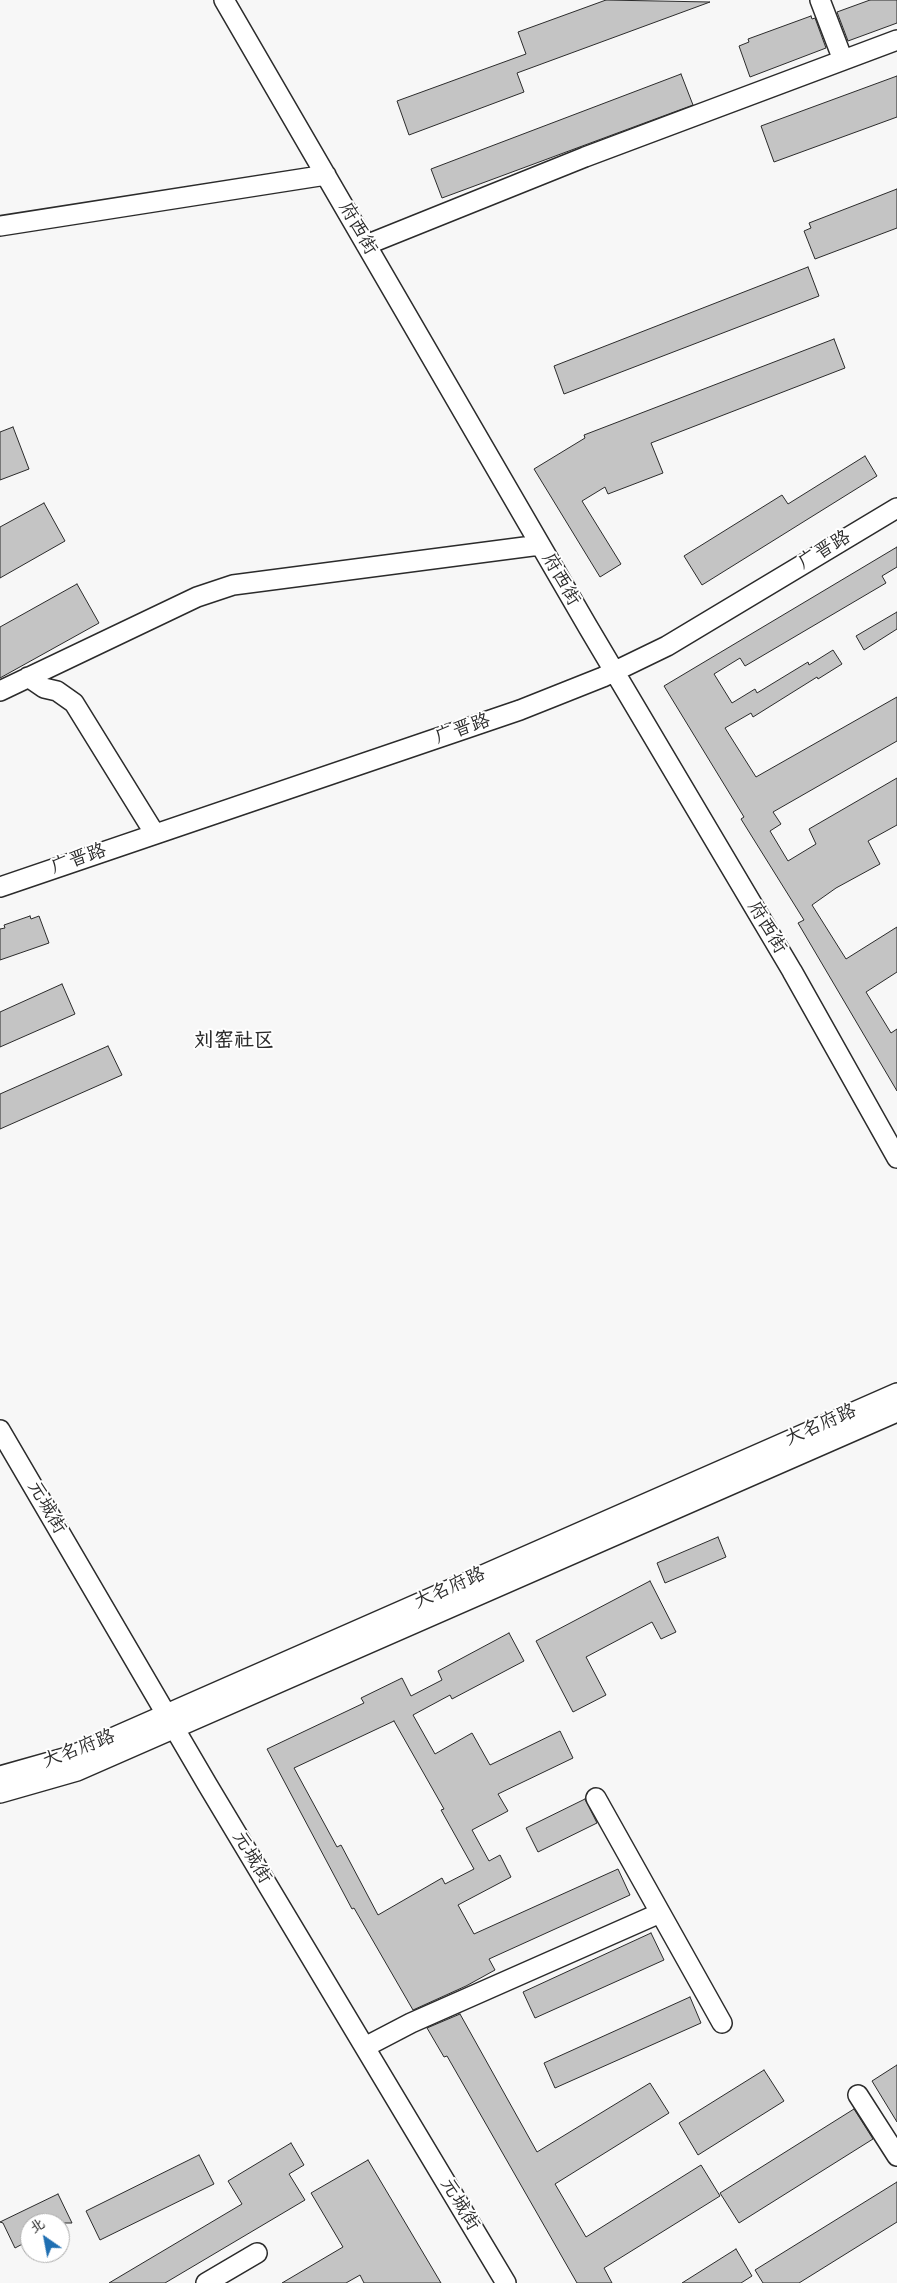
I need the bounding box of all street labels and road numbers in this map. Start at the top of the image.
street label: 府西街 [333,199,381,259]
street label: 广晋路 [795,527,855,575]
street label: 府西街 [536,550,584,610]
street label: 广晋路 [432,710,494,750]
street label: 广晋路 [48,840,110,880]
street label: 府西街 [742,898,790,958]
street label: 大名府路 [782,1400,860,1452]
street label: 元城街 [22,1478,70,1538]
street label: 大名府路 [411,1563,489,1615]
street label: 大名府路 [39,1726,119,1774]
street label: 元城街 [227,1828,275,1888]
street label: 元城街 [435,2175,483,2235]

